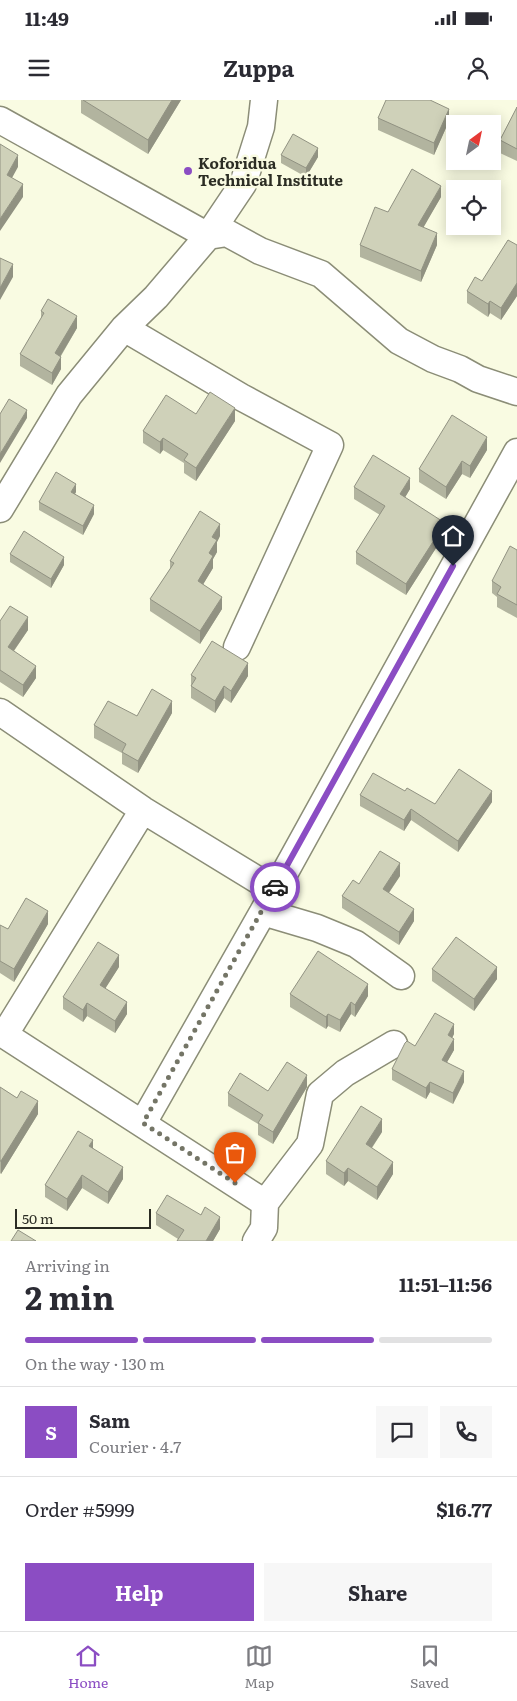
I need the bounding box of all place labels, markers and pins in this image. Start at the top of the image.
place label: Koforidua Technical Institute [198,151,343,191]
marker: Koforidua Technical Institute [182,165,194,177]
pin [432,515,474,566]
pin [214,1132,256,1183]

